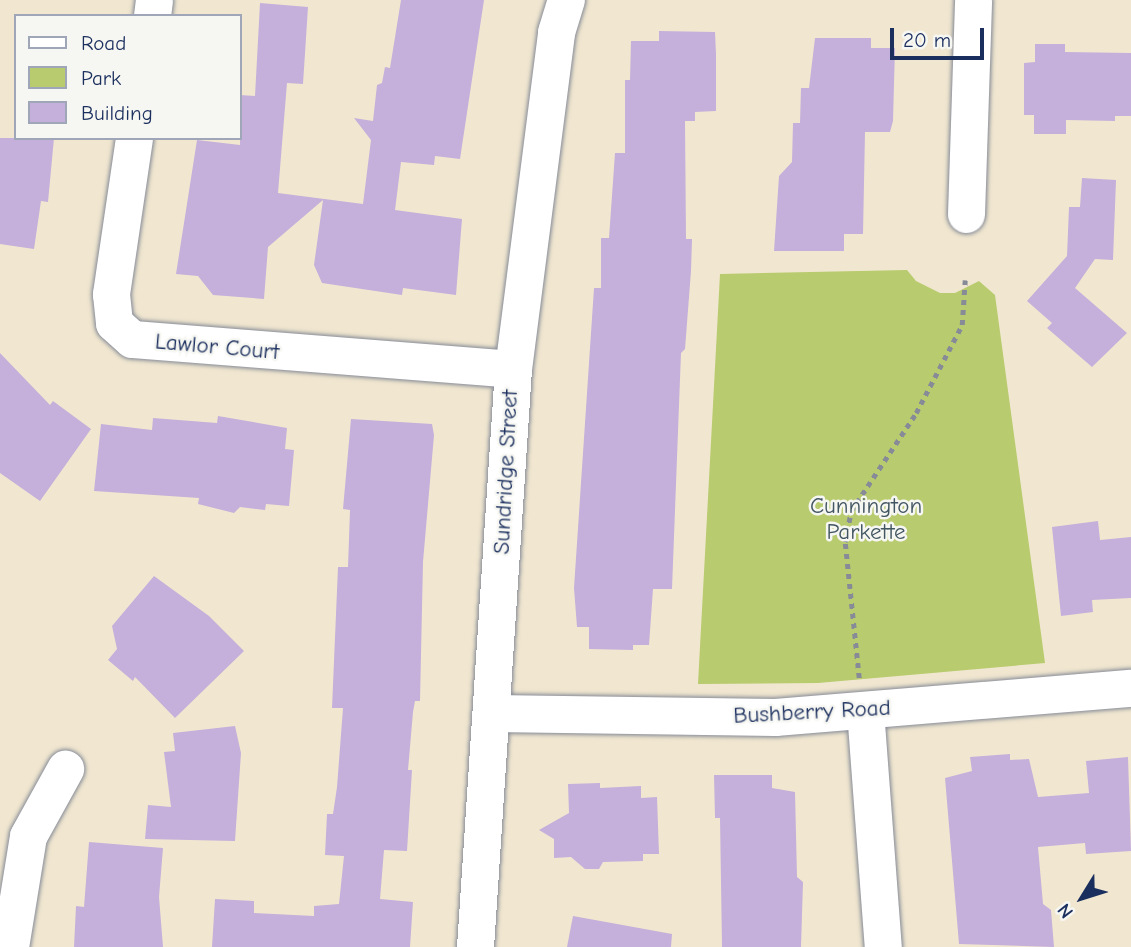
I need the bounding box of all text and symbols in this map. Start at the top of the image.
legend [14,14,242,140]
scale bar [893,14,988,58]
text: 20 m [903,28,951,52]
text: Road [81,31,126,55]
text: Park [81,66,121,90]
text: Building [81,101,153,125]
street label: Lawlor Court [154,328,280,366]
street label: Sundridge Street [488,389,524,555]
park label: Cunnington Parkette [810,492,922,546]
street label: Bushberry Road [733,694,891,730]
north arrow [1047,863,1117,933]
text: N [1053,899,1078,923]

